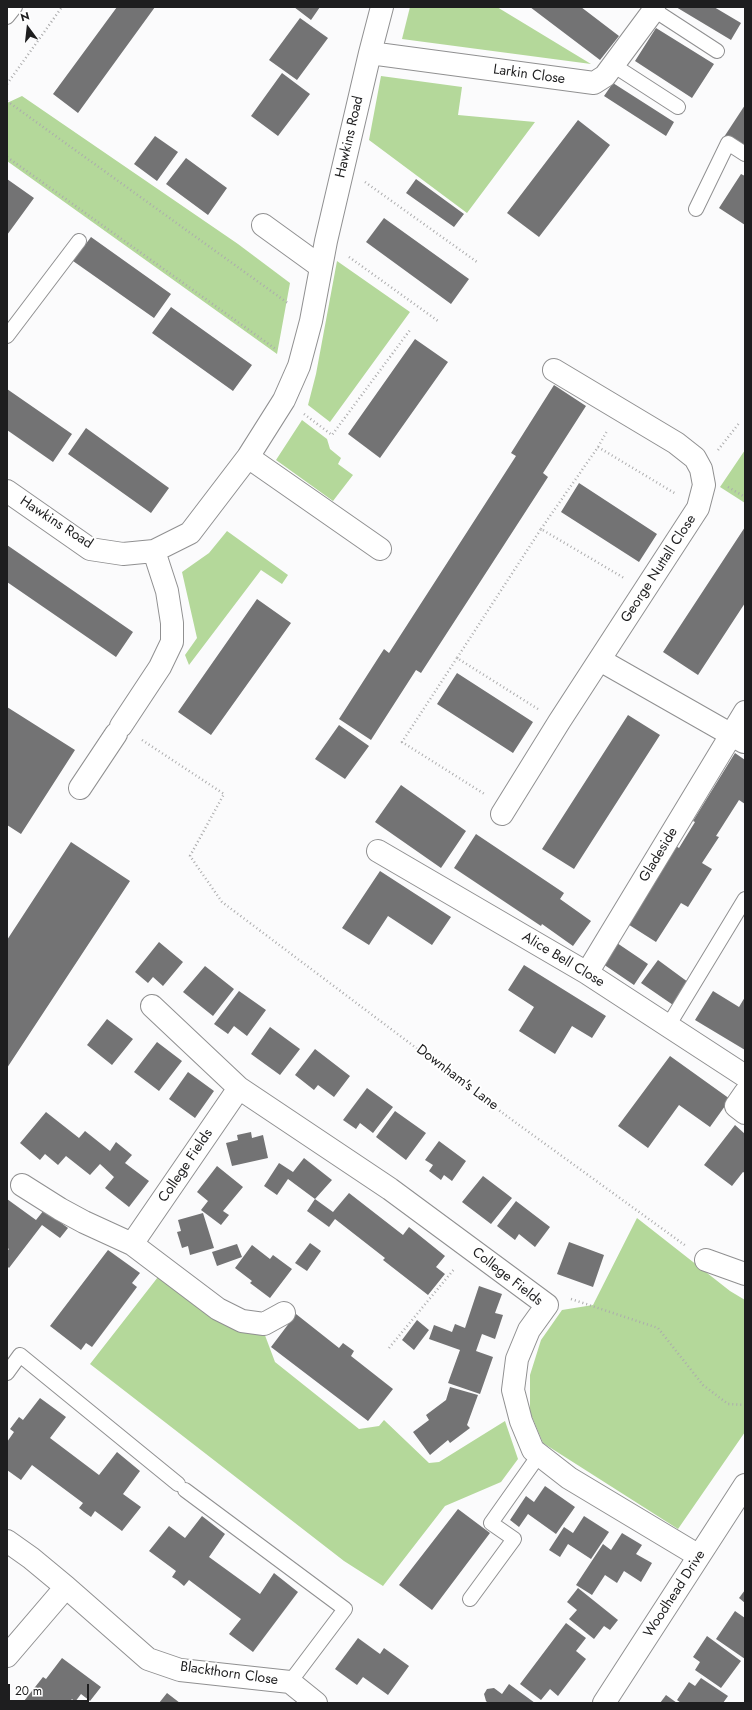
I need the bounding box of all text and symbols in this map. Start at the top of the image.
north arrow [8,8,48,48]
text: N [19,8,31,25]
street label: Larkin Close [492,62,566,88]
street label: Hawkins Road [332,94,368,180]
street label: Hawkins Road [16,493,96,553]
street label: George Nuttall Close [618,512,700,626]
street label: Gladeside [636,825,682,885]
street label: Alice Bell Close [519,929,607,991]
street label: Downham's Lane [413,1042,501,1114]
street label: College Fields [155,1126,217,1206]
street label: College Fields [468,1244,546,1310]
street label: Woodhead Drive [641,1547,709,1641]
street label: Blackthorn Close [179,1659,279,1689]
scale bar [10,1676,91,1702]
text: 20 m [15,1682,42,1700]

